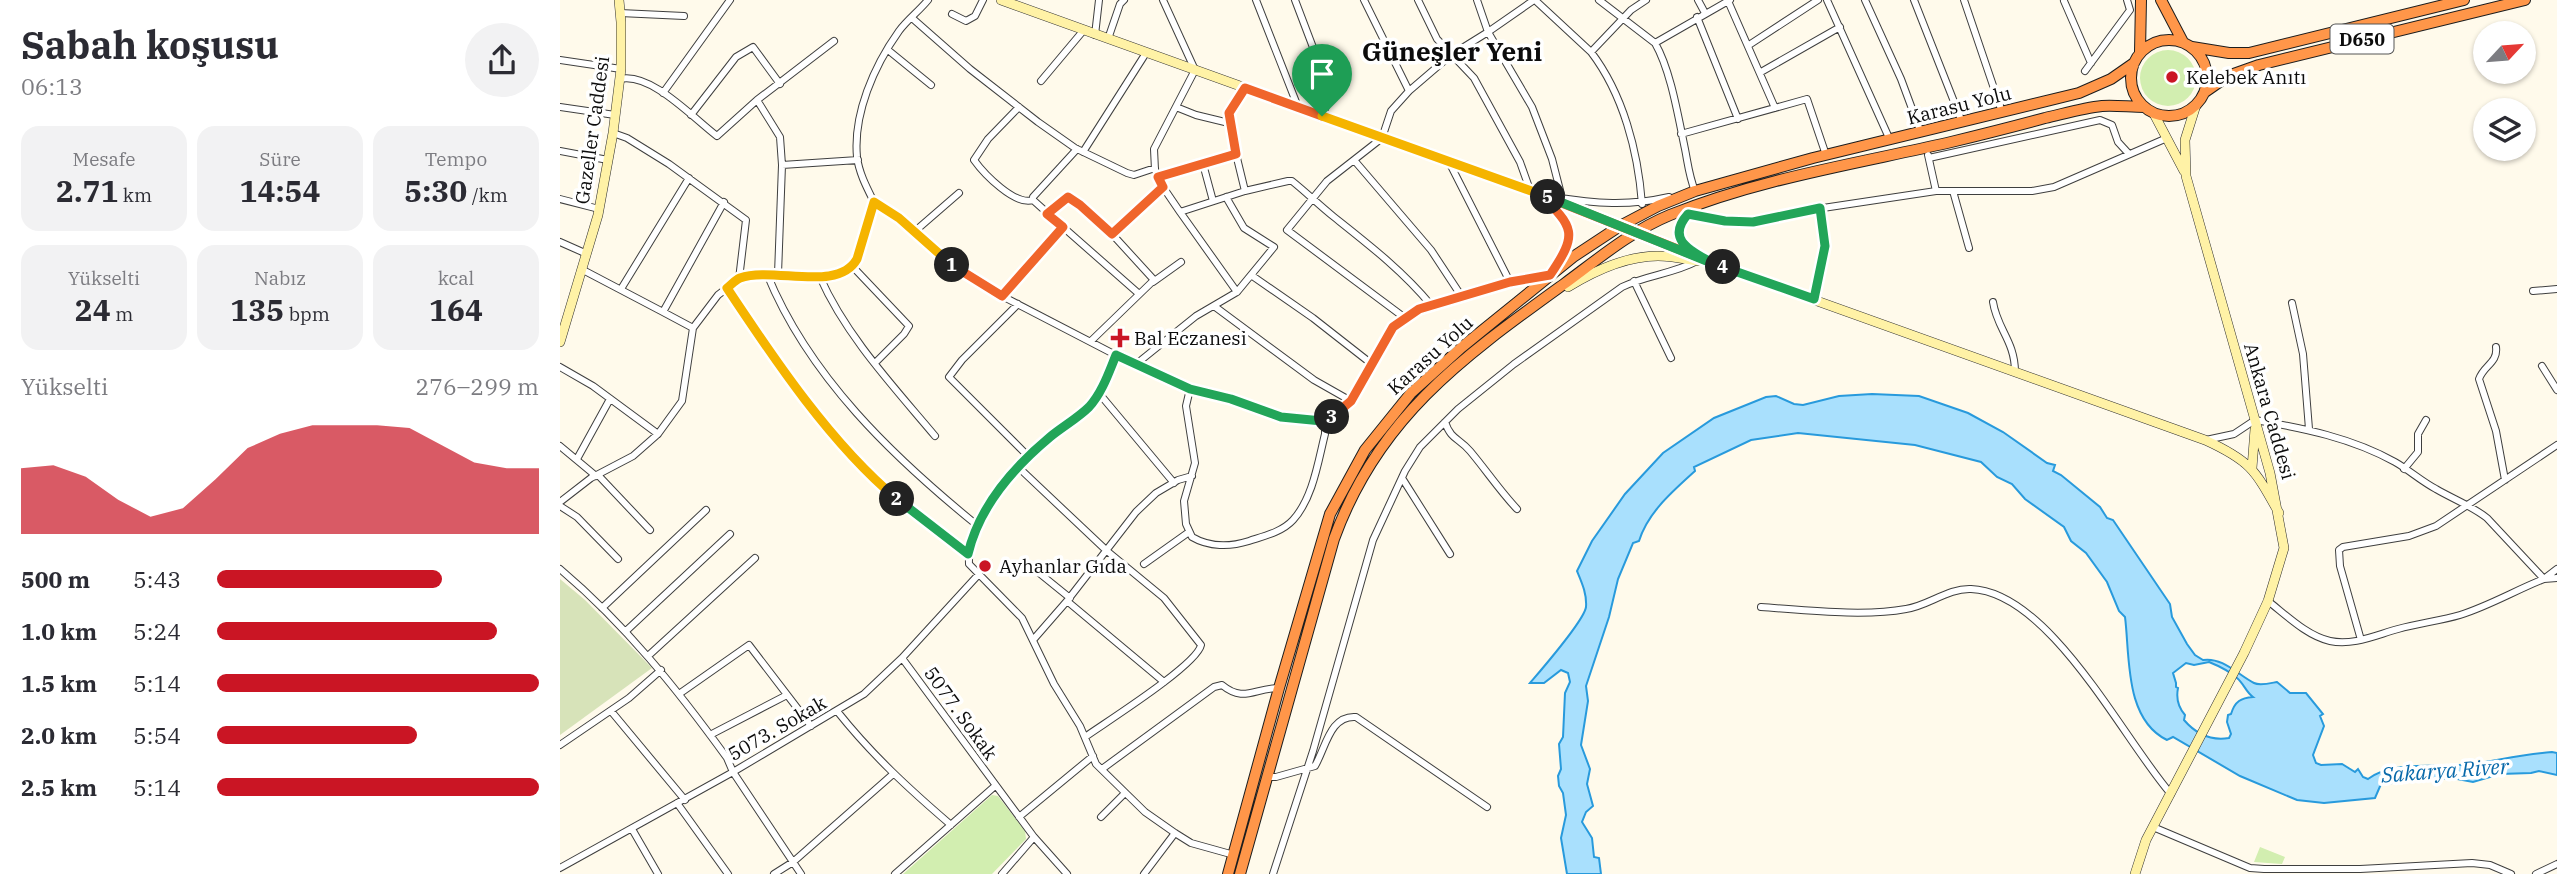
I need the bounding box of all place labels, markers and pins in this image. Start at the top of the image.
pin [1292,44,1352,116]
place label: Kelebek Anıtı [2186,65,2306,89]
marker: Kelebek Anıtı [2164,69,2180,85]
pin: 5 [1530,180,1566,214]
pin: 1 [934,247,970,282]
pin: 4 [1706,250,1740,284]
place label: Bal Eczanesi [1134,326,1247,350]
marker: Bal Eczanesi [1112,330,1128,346]
pin: 3 [1314,400,1350,434]
pin: 2 [880,482,914,516]
place label: Ayhanlar Gıda [999,554,1127,578]
marker: Ayhanlar Gıda [977,558,993,574]

